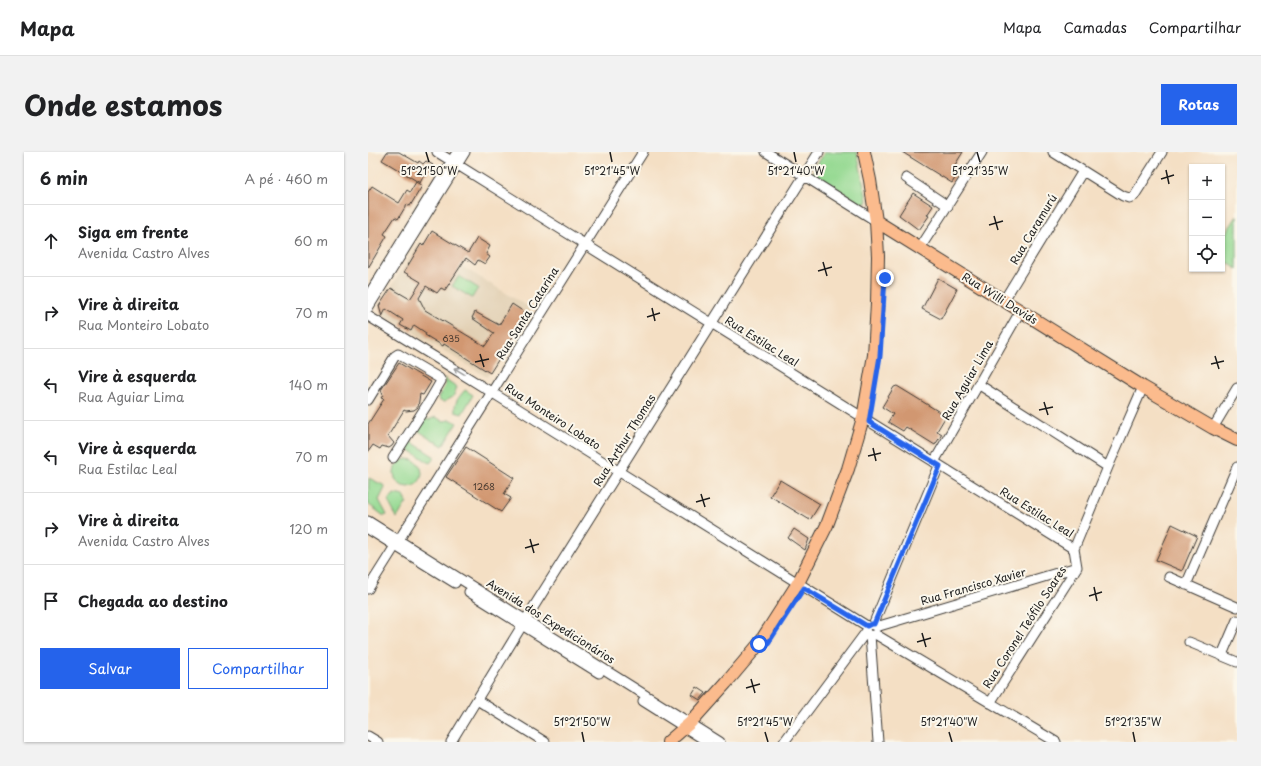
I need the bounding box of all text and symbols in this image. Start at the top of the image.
text: Mapa [20,14,75,42]
text: Mapa [1003,17,1041,38]
text: Camadas [1063,17,1127,38]
text: Compartilhar [1149,17,1241,38]
text: Onde estamos [24,83,223,126]
button: Rotas [1161,84,1237,125]
text: 51°21'50"W [401,163,458,178]
text: 51°21'45"W [584,163,641,178]
text: 51°21'40"W [767,163,825,178]
text: 51°21'35"W [952,163,1009,178]
map controls [1189,164,1225,272]
button: + [1189,164,1225,200]
text: 6 min [40,165,88,191]
text: A pé · 460 m [245,169,328,188]
street label: Rua Caramurú [1005,191,1061,267]
button: − [1189,200,1225,236]
text: Siga em frente [78,220,188,243]
icon: ahead [40,230,62,252]
text: 60 m [294,231,328,250]
button: locate [1189,236,1225,272]
text: Avenida Castro Alves [78,243,210,262]
street label: Rua Santa Catarina [492,263,562,363]
street label: Rua Willi Davids [959,268,1041,328]
route end [876,269,894,287]
text: Vire à direita [78,292,179,315]
icon: right [40,302,62,324]
text: 70 m [295,303,328,322]
street label: Rua Estilac Leal [722,312,802,370]
text: Rua Monteiro Lobato [78,315,209,334]
house number: 635 [442,331,460,345]
street label: Rua Aguiar Lima [937,337,997,423]
text: Vire à esquerda [78,364,197,387]
one-way arrow [454,367,465,375]
icon: left [40,374,62,396]
text: 140 m [289,375,328,394]
street label: Rua Monteiro Lobato [502,379,604,453]
text: Rua Aguiar Lima [78,387,184,406]
street label: Rua Arthur Thomas [589,390,659,490]
text: Vire à esquerda [78,436,197,459]
icon: left [40,446,62,468]
text: 70 m [295,447,328,466]
text: Rua Estilac Leal [78,459,177,478]
house number: 1268 [473,479,495,493]
street label: Rua Estilac Leal [997,483,1077,541]
text: Vire à direita [78,508,179,531]
icon: right [40,518,62,540]
text: 120 m [289,519,328,538]
text: Avenida Castro Alves [78,531,210,550]
street label: Rua Francisco Xavier [918,563,1028,609]
street label: Rua Coronel Teófilo Soares [978,563,1070,691]
street label: Avenida dos Expedicionários [484,574,618,668]
text: Chegada ao destino [78,589,228,612]
icon: arrive [40,590,62,612]
route start [750,635,768,653]
button: Salvar [40,648,180,689]
button: Compartilhar [188,648,328,689]
text: 51°21'50"W [554,714,611,729]
text: 51°21'45"W [737,714,794,729]
text: 51°21'40"W [920,714,978,729]
text: 51°21'35"W [1105,714,1162,729]

